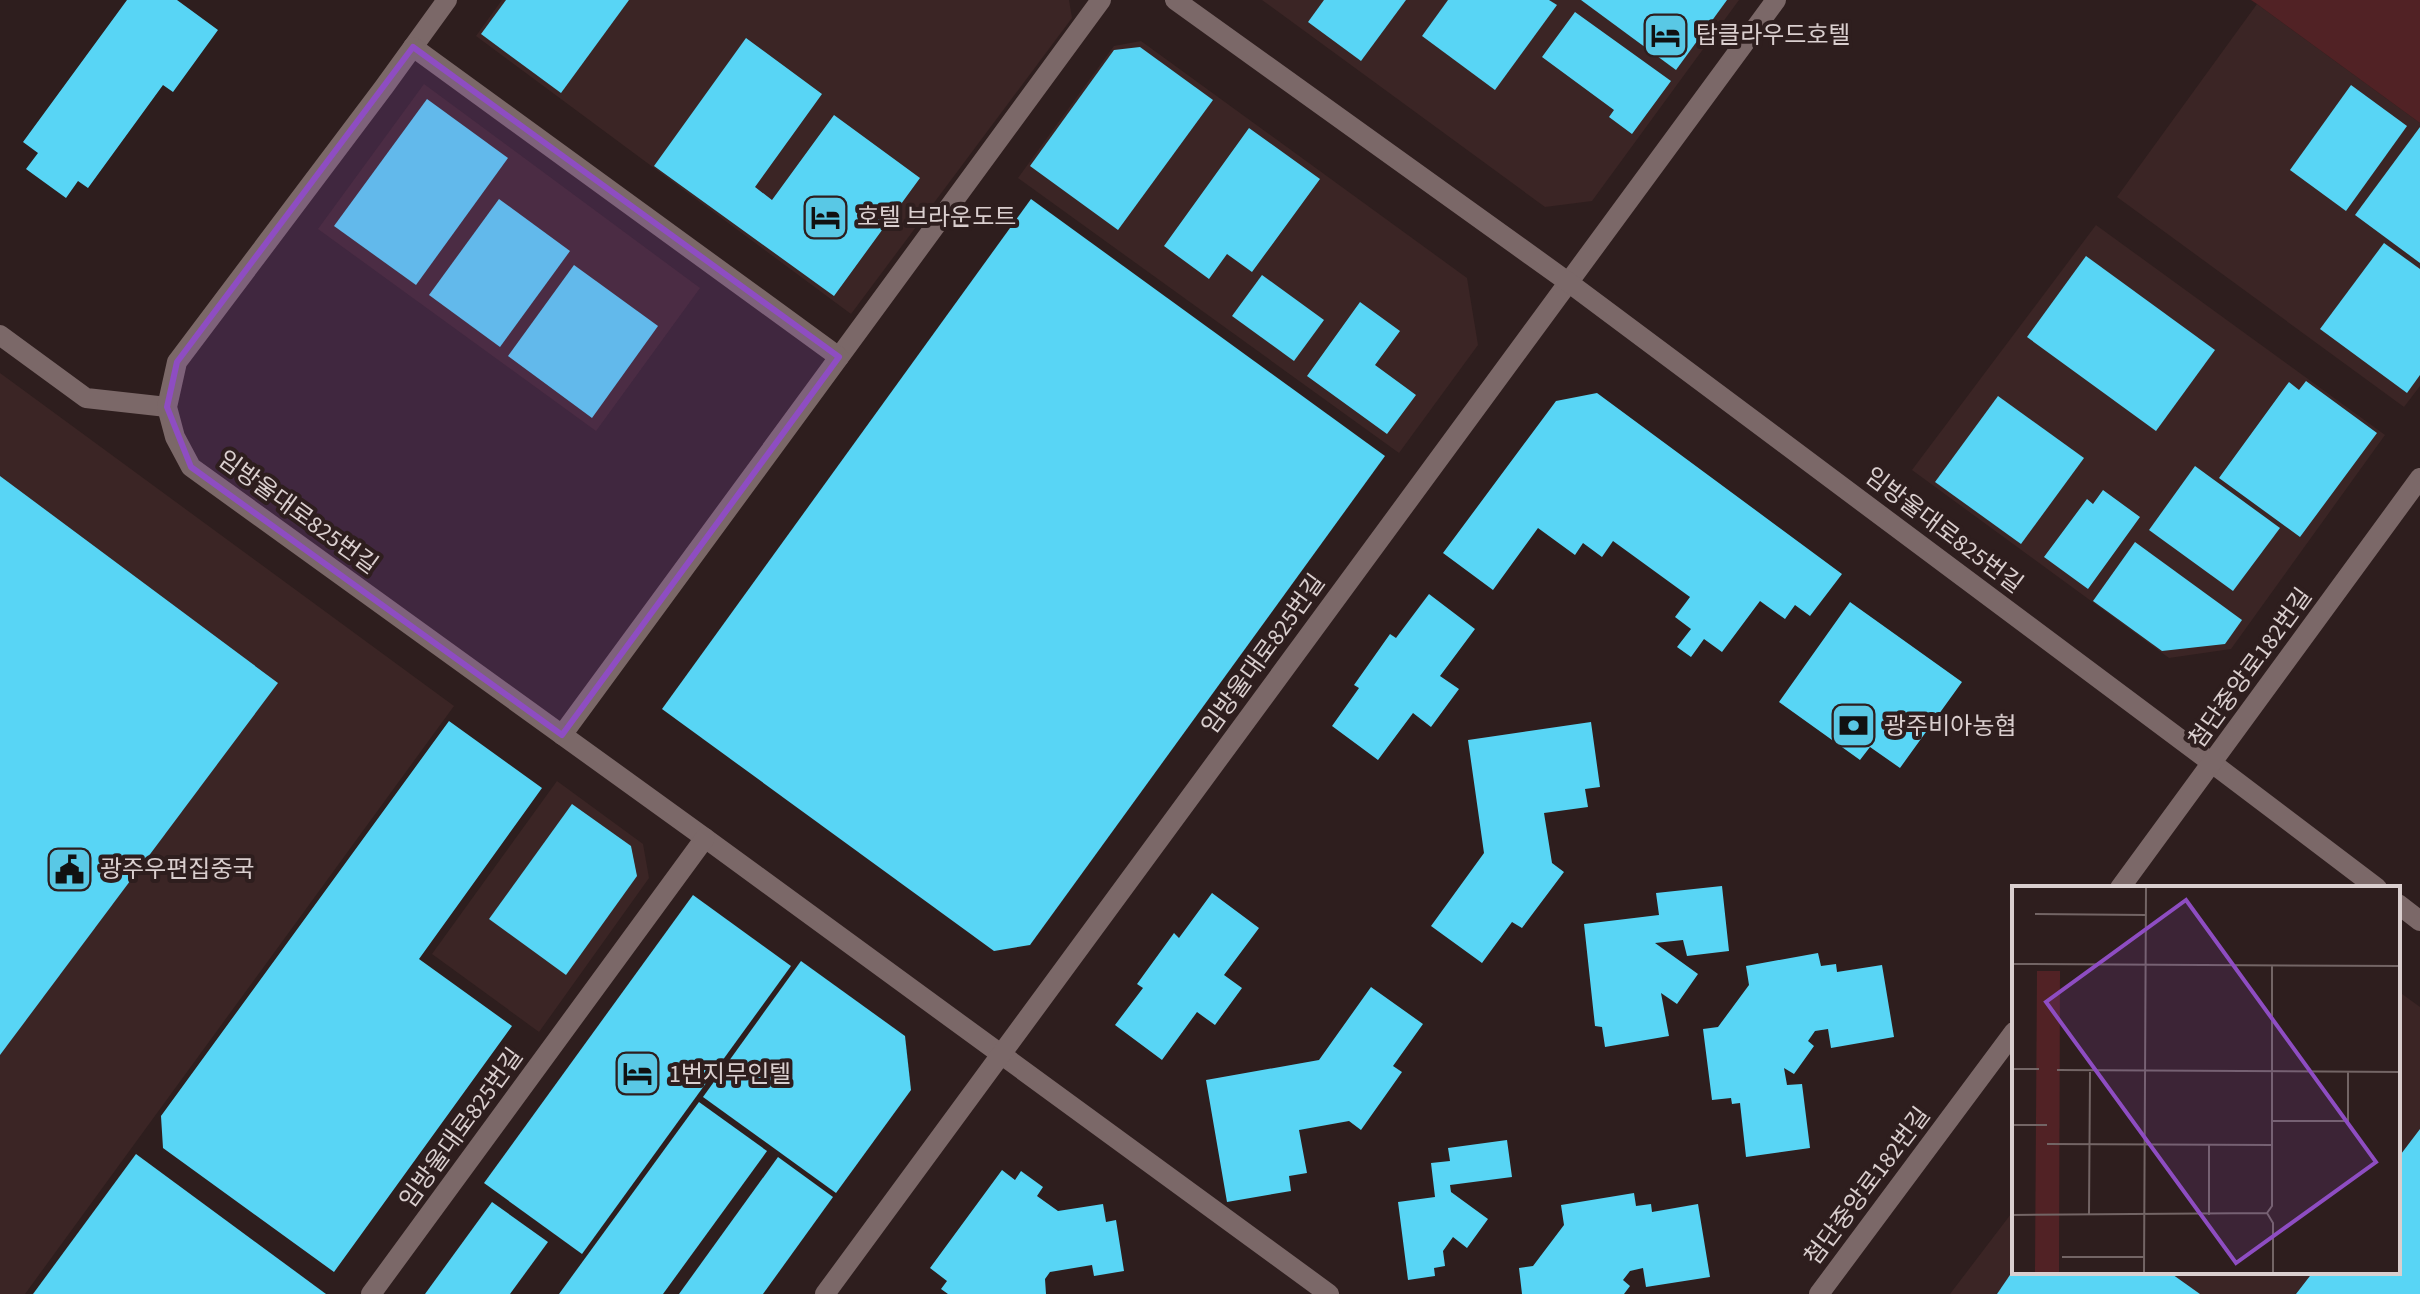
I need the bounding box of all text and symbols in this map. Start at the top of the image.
hotel icon: 탑클라우드호텔 [1641,11,1689,59]
place label: 탑클라우드호텔 [1696,18,1851,53]
hotel icon: 호텔 브라운도트 [802,193,850,241]
place label: 호텔 브라운도트 [857,200,1016,235]
street label: 임방울대로825번길 [210,442,385,583]
street label: 임방울대로825번길 [1857,459,2030,602]
street label: 임방울대로825번길 [1193,567,1334,742]
street label: 첨단중앙로182번길 [2180,581,2321,756]
bank icon: 광주비아농협 [1829,702,1877,750]
place label: 광주비아농협 [1884,709,2016,744]
public building icon: 광주우편집중국 [45,845,93,893]
place label: 광주우편집중국 [100,852,255,887]
inset map [2012,886,2400,1274]
street label: 임방울대로825번길 [391,1041,532,1216]
hotel icon: 1번지무인텔 [614,1050,662,1098]
place label: 1번지무인텔 [669,1057,791,1092]
street label: 첨단중앙로182번길 [1796,1100,1939,1273]

